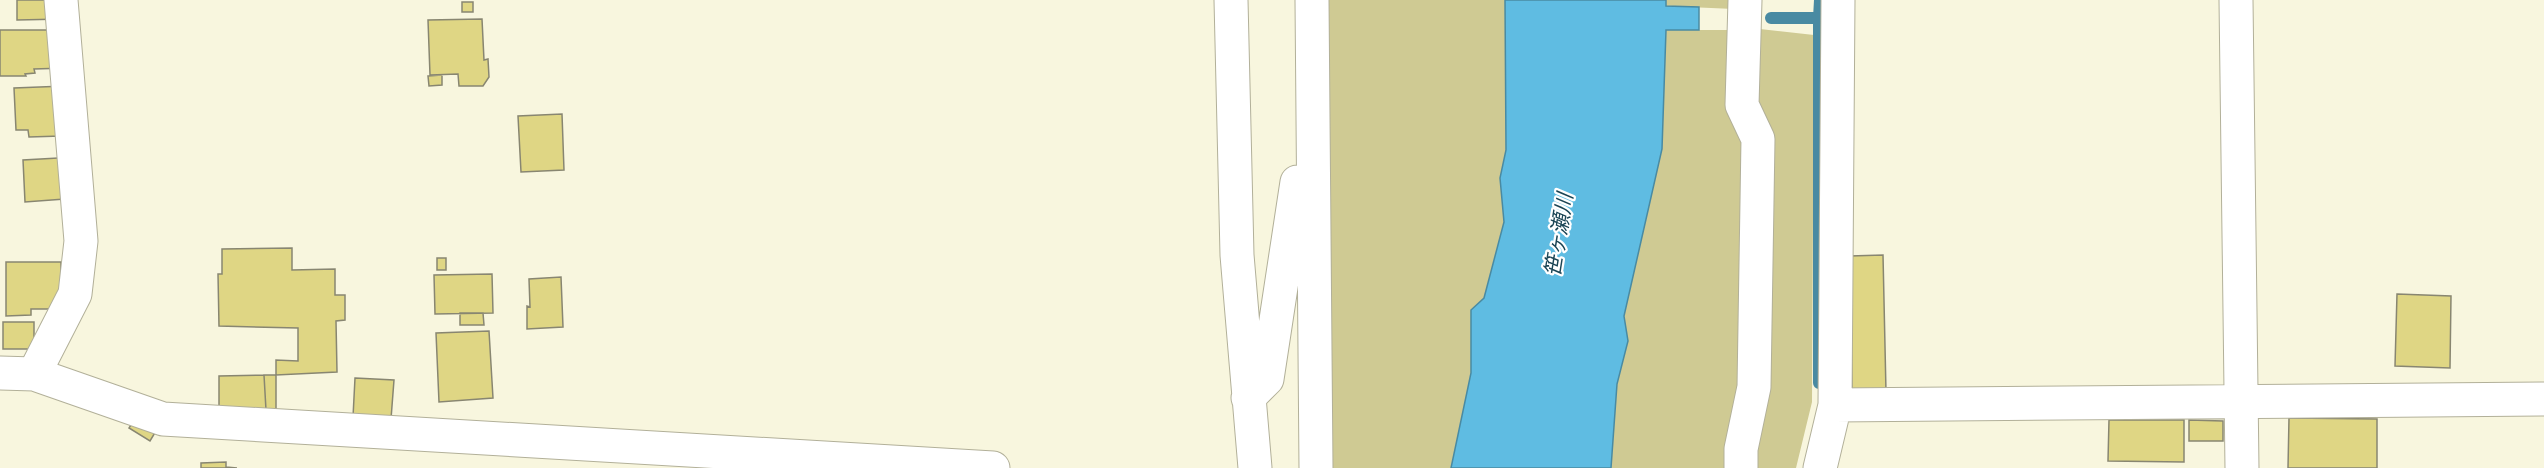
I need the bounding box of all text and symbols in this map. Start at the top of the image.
water label: 笹ヶ瀬川 [1539,189,1577,278]

